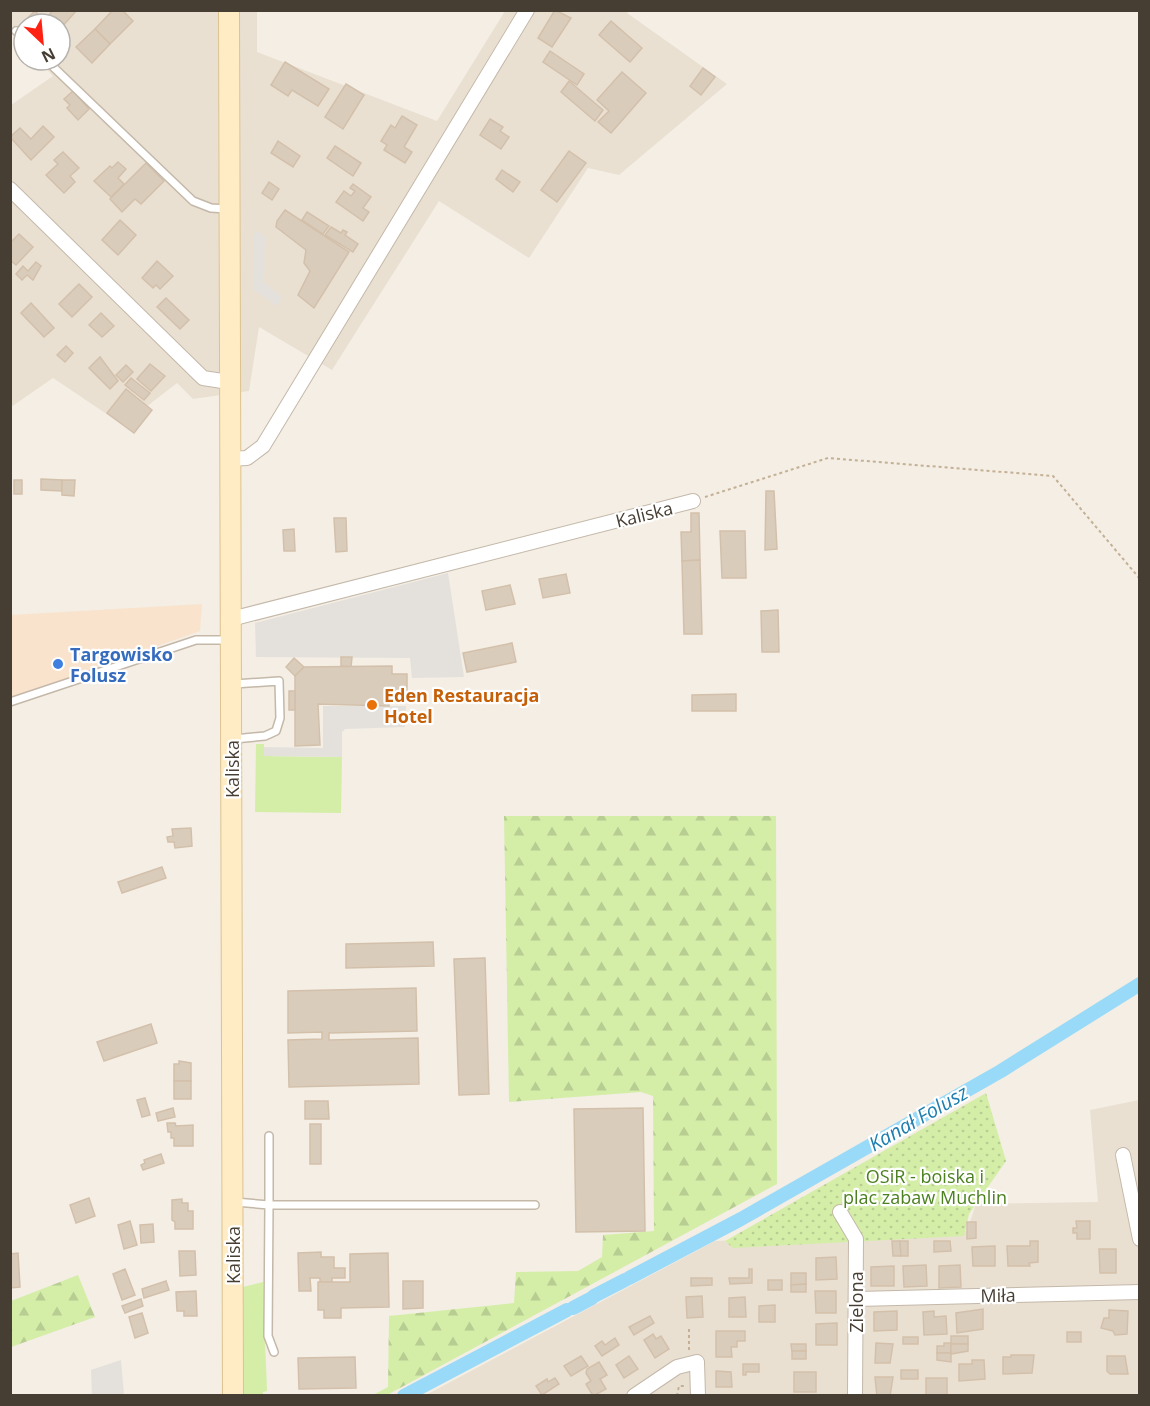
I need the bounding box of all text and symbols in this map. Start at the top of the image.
north arrow [12,12,72,72]
text: N [38,43,59,68]
street label: Kaliska [613,495,675,533]
place label: Targowisko Folusz [70,642,173,687]
marker: Targowisko Folusz [51,657,65,671]
place label: Eden Restauracja Hotel [384,683,539,728]
marker: Eden Restauracja Hotel [365,698,379,712]
street label: Kaliska [220,740,244,798]
water label: Kanał Folusz [863,1079,973,1157]
park label: OSiR - boiska i plac zabaw Muchlin [843,1164,1007,1209]
street label: Kaliska [221,1226,245,1284]
street label: Zielona [844,1271,868,1333]
street label: Miła [980,1283,1016,1307]

